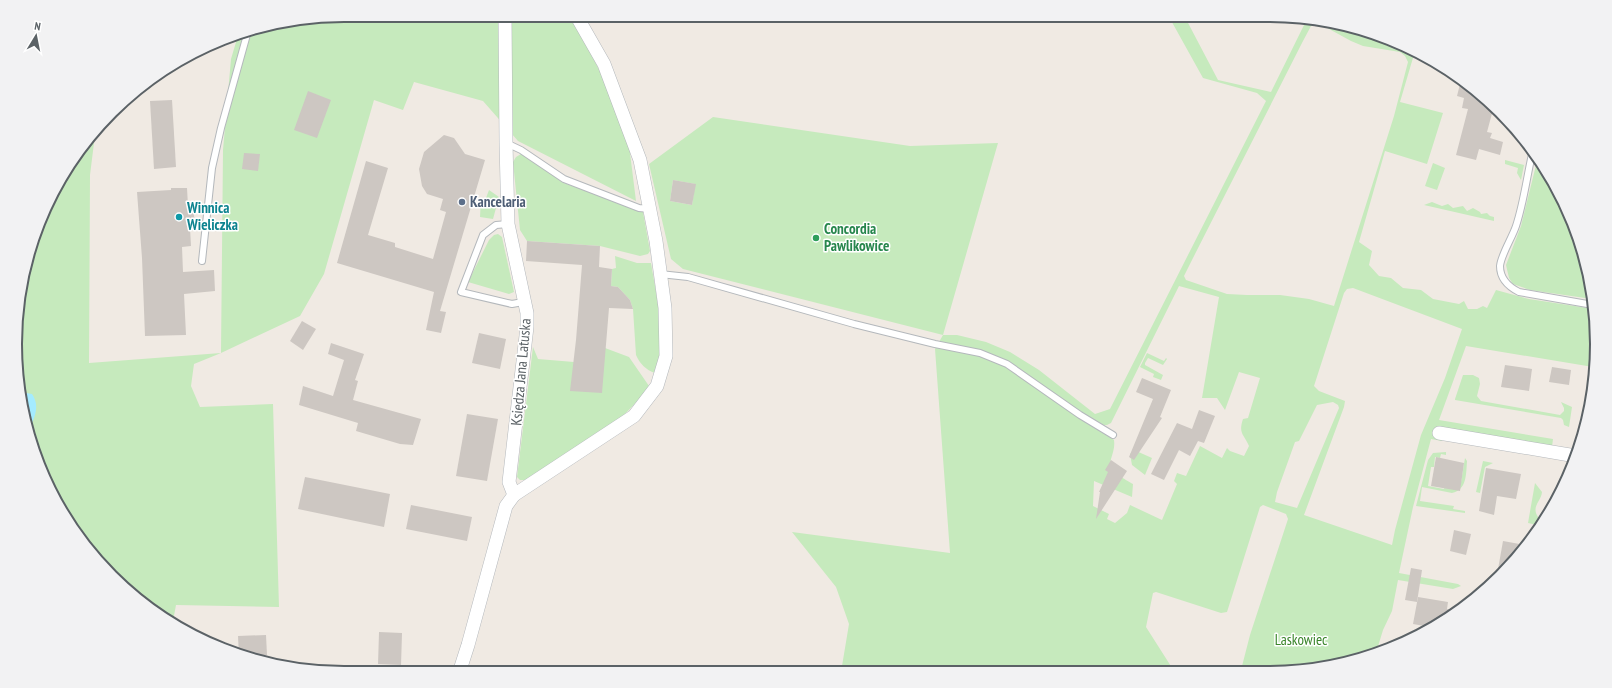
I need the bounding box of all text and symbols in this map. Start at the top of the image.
north arrow [16,16,56,56]
text: N [34,19,42,34]
place label: Kancelaria [470,192,526,211]
marker: Kancelaria [457,197,467,207]
place label: Winnica Wieliczka [186,198,238,234]
marker: Winnica Wieliczka [174,212,184,222]
place label: Concordia Pawlikowice [824,219,889,255]
marker: Concordia Pawlikowice [811,233,821,243]
street label: Księdza Jana Latuska [506,318,535,426]
park label: Laskowiec [1275,630,1328,649]

